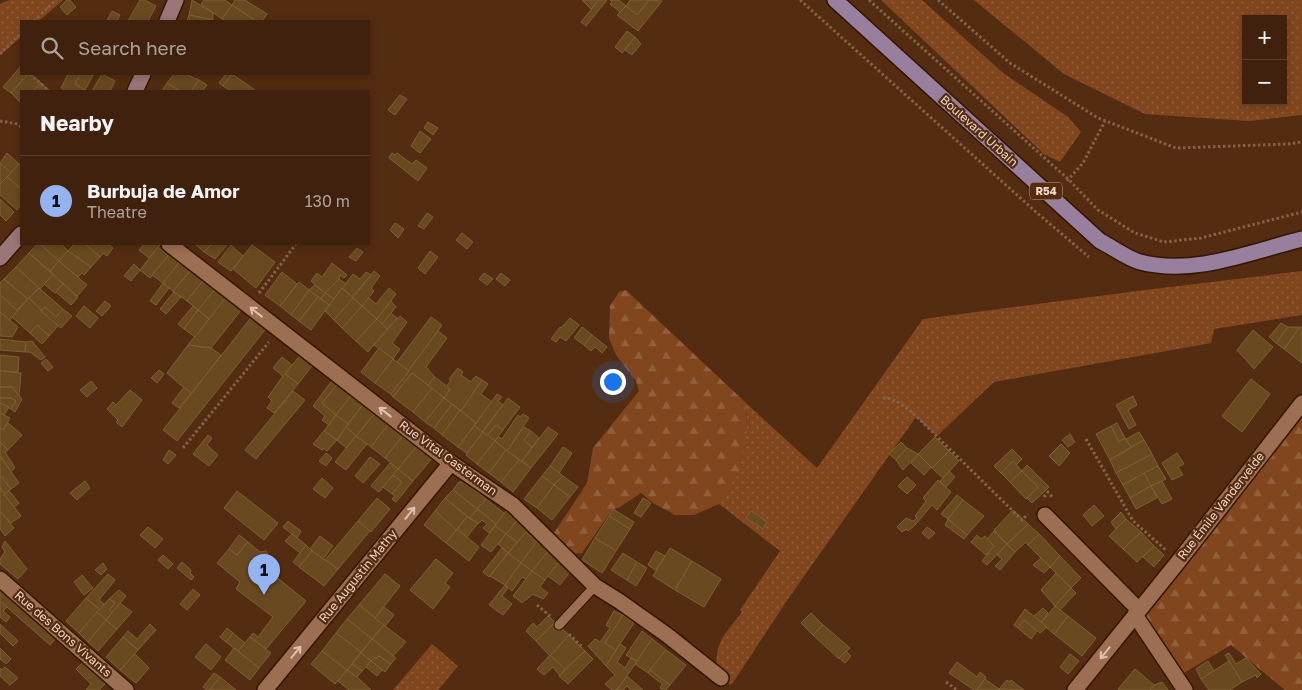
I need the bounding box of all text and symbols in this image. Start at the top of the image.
map controls [1242,15,1287,105]
button: + [1242,15,1287,60]
search box [20,20,370,75]
icon: search [38,34,66,62]
text: Search here [78,36,187,59]
button: − [1242,60,1287,105]
street label: Boulevard Urbain [937,92,1021,169]
text: Nearby [40,110,114,136]
text: Burbuja de Amor [87,179,240,202]
road number: R54 [1030,182,1062,200]
text: 1 [52,191,60,211]
text: 130 m [305,191,350,211]
text: Theatre [87,202,147,222]
one-way arrow [249,307,263,317]
your location [600,369,626,395]
one-way arrow [378,406,391,417]
street label: Rue Vital Casterman [396,417,500,498]
street label: Rue Émile Vandervelde [1174,449,1267,562]
one-way arrow [404,507,415,520]
street label: Rue Augustin Mathy [316,526,400,625]
pin: 1 [248,554,280,595]
street label: Rue des Bons Vivants [12,587,115,680]
one-way arrow [290,646,301,659]
one-way arrow [1099,646,1110,659]

